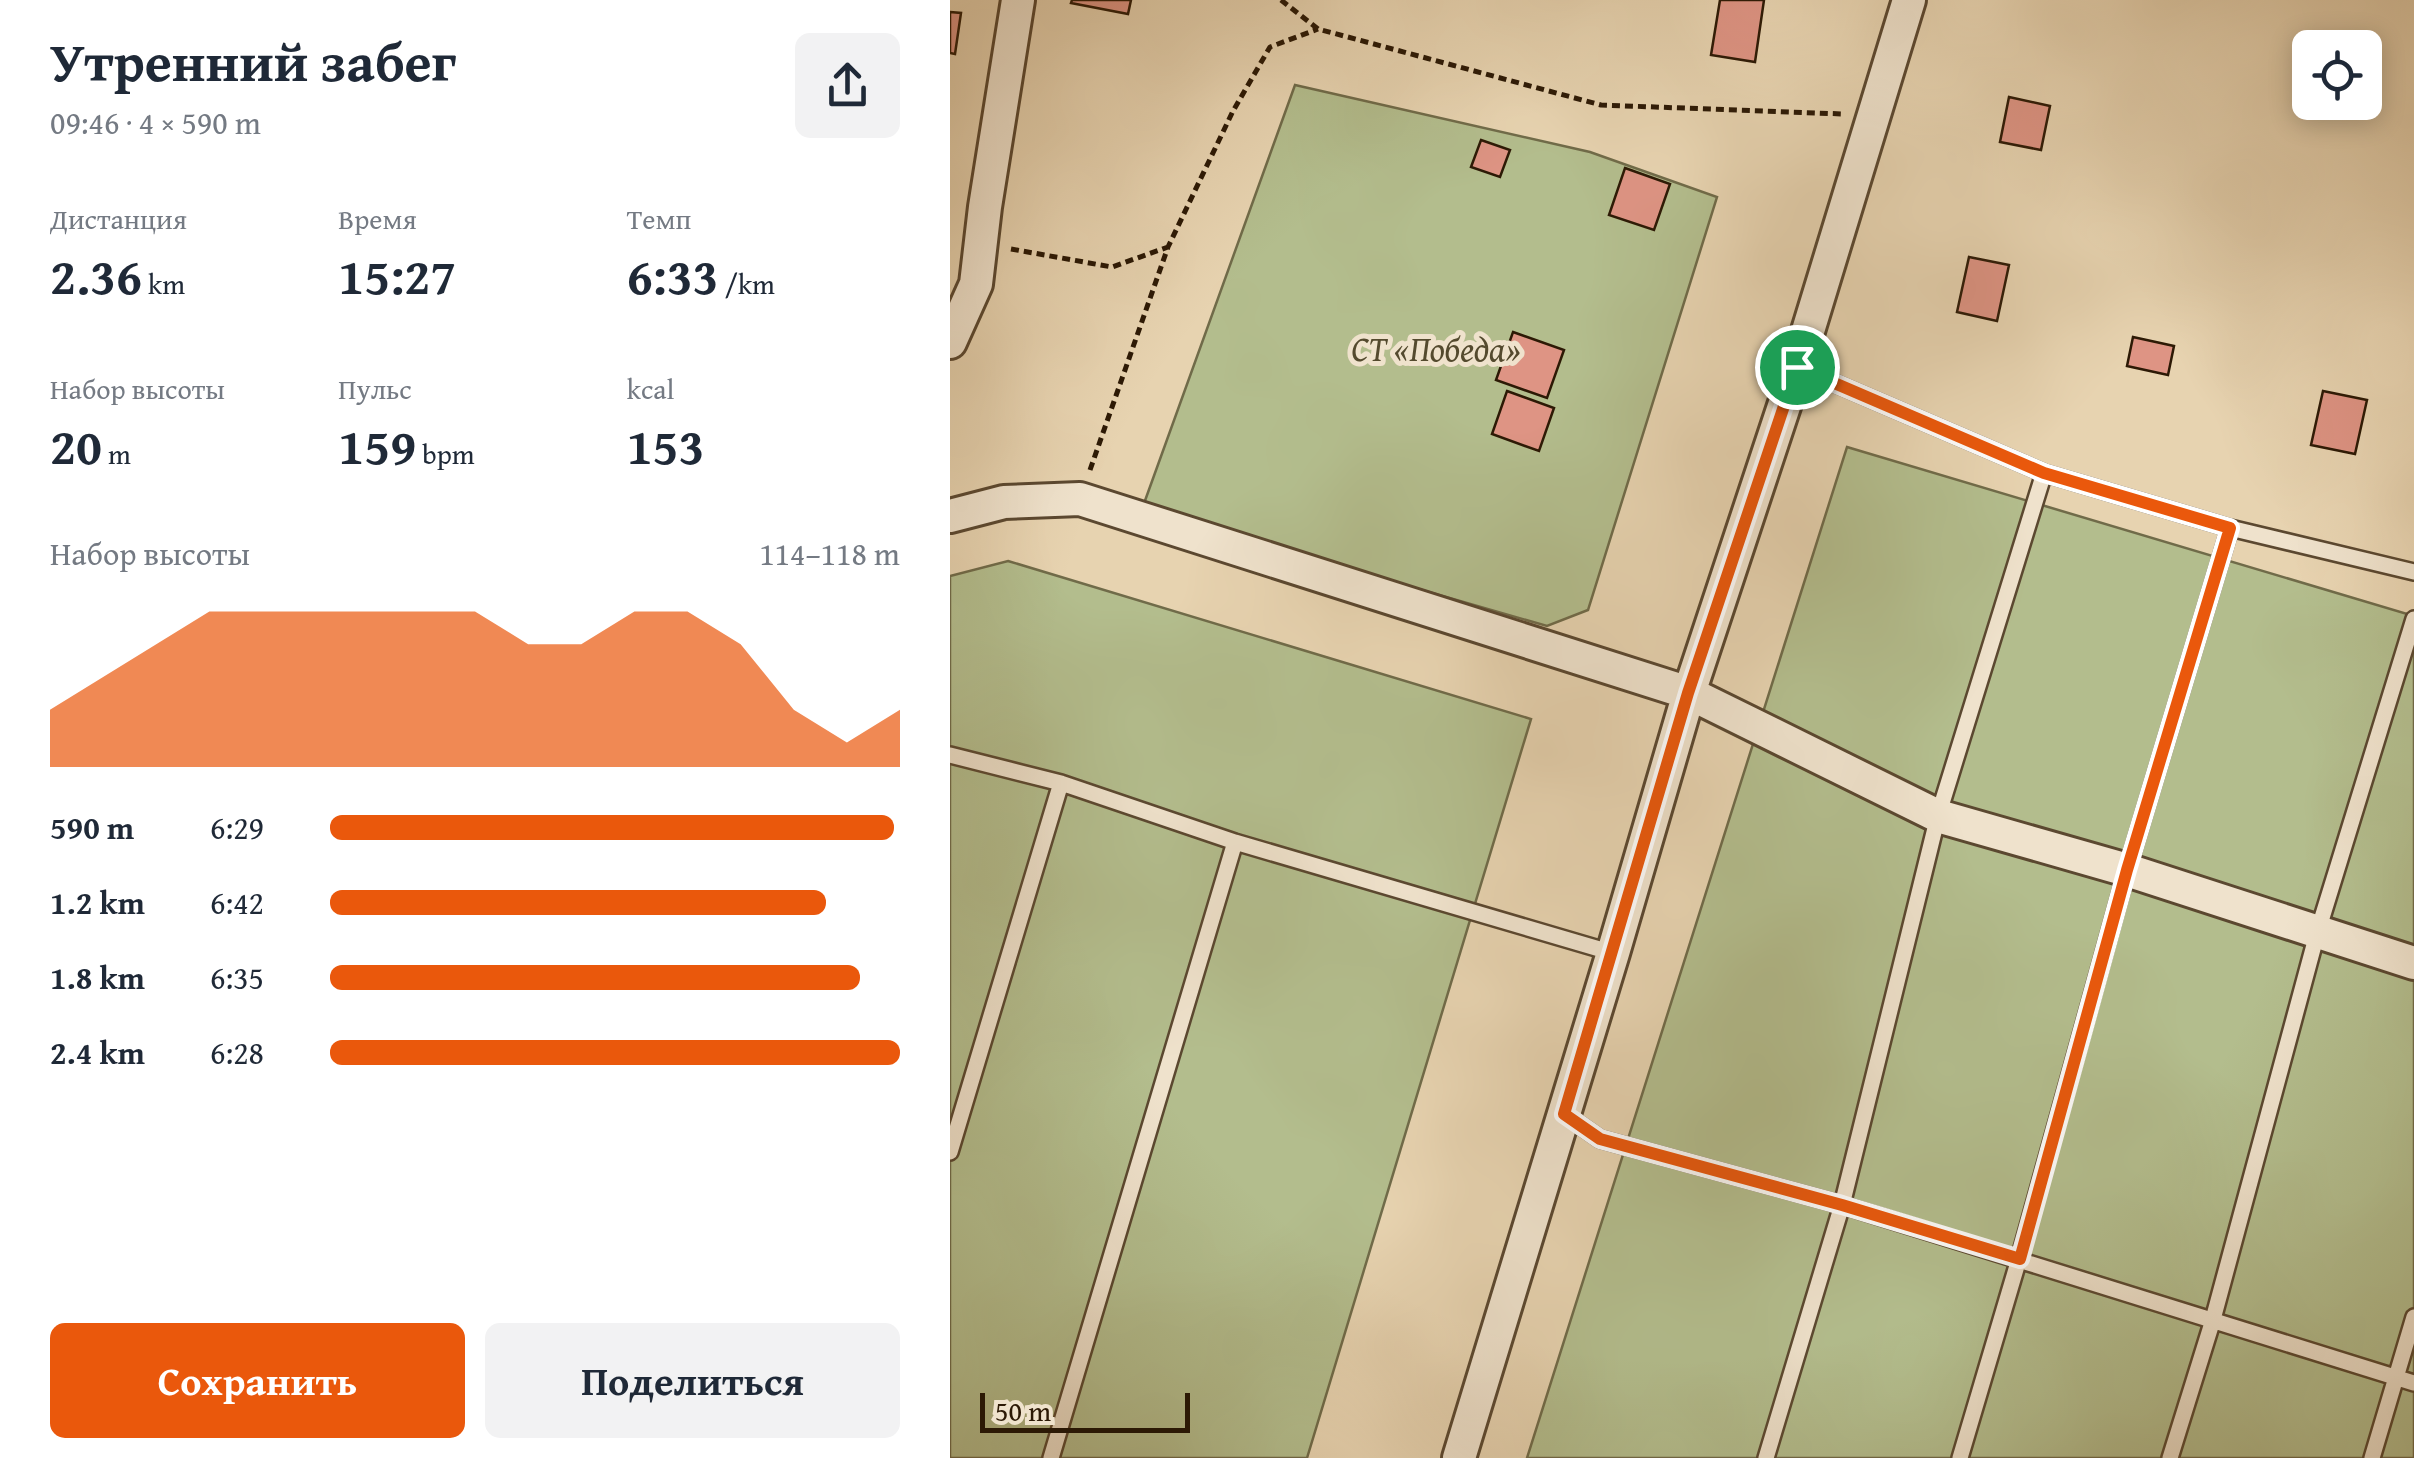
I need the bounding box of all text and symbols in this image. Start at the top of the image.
text: Утренний забег [50,21,456,101]
map controls [2292,30,2382,120]
button: locate [2292,30,2382,120]
button: share [795,33,900,138]
text: 09:46 · 4 × 590 m [50,99,261,146]
text: Дистанция [50,198,187,239]
text: Время [338,198,417,239]
text: Темп [627,198,691,239]
text: 2.36 [50,239,142,312]
text: 15:27 [338,239,456,312]
text: 6:33 [627,239,719,312]
text: km [142,263,185,304]
text: /km [719,263,775,304]
park label: СТ «Победа» [1351,323,1521,374]
pin [1755,325,1840,410]
icon: arrive [1770,340,1825,395]
text: Набор высоты [50,368,225,409]
text: Пульс [338,368,412,409]
text: kcal [627,368,674,409]
text: 20 [50,409,102,482]
text: 159 [338,409,416,482]
text: 153 [627,409,704,482]
text: m [102,433,131,474]
text: bpm [416,433,475,474]
text: Набор высоты [50,530,250,577]
text: 114–118 m [759,530,900,577]
text: 590 m [50,804,134,851]
text: 6:29 [210,804,264,851]
text: 1.2 km [50,879,145,926]
text: 6:42 [210,879,264,926]
text: 1.8 km [50,954,145,1001]
text: 6:35 [210,954,264,1001]
text: 2.4 km [50,1029,145,1076]
text: 6:28 [210,1029,264,1076]
button: Сохранить [50,1323,465,1438]
button: Поделиться [485,1323,900,1438]
scale bar [980,1388,1190,1432]
text: 50 m [995,1390,1051,1431]

